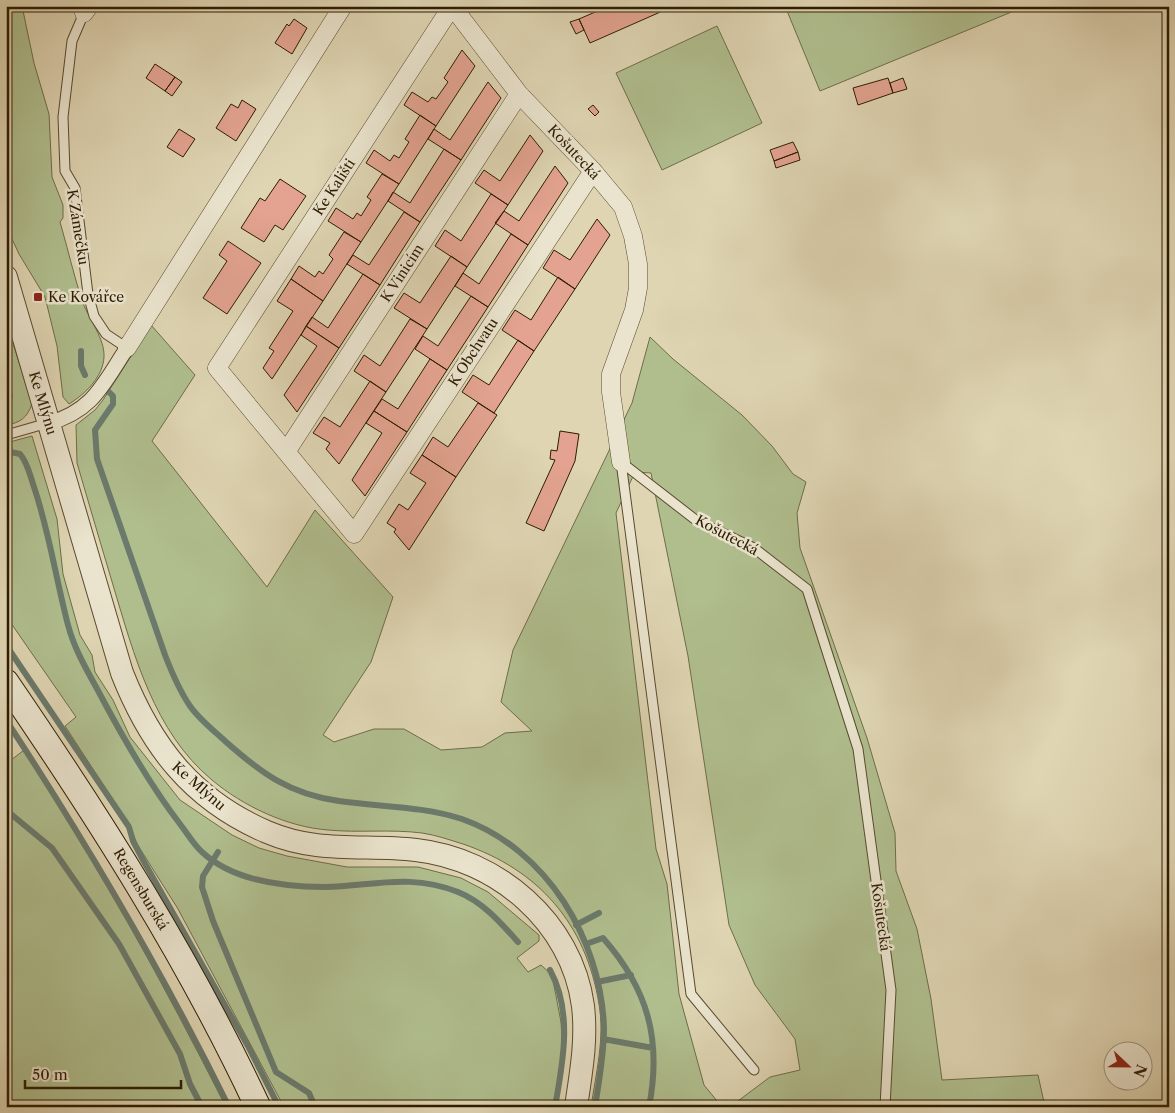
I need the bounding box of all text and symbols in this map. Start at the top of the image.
street label: Košutecká [544,121,605,184]
street label: Ke Kališti [309,155,359,219]
street label: K Zámečku [63,188,93,266]
street label: K Vinicím [377,241,427,305]
place label: Ke Kovářce [48,288,124,306]
marker: Ke Kovářce [32,291,44,303]
street label: K Obchvatu [444,314,502,390]
street label: Ke Mlýnu [25,369,61,437]
street label: Košutecká [692,511,762,559]
street label: Ke Mlýnu [168,758,230,815]
street label: Regensburská [110,845,173,934]
street label: Košutecká [867,882,895,953]
north arrow [1102,1040,1152,1090]
scale bar [25,1058,181,1090]
text: N [1129,1062,1151,1080]
text: 50 m [32,1065,68,1084]

